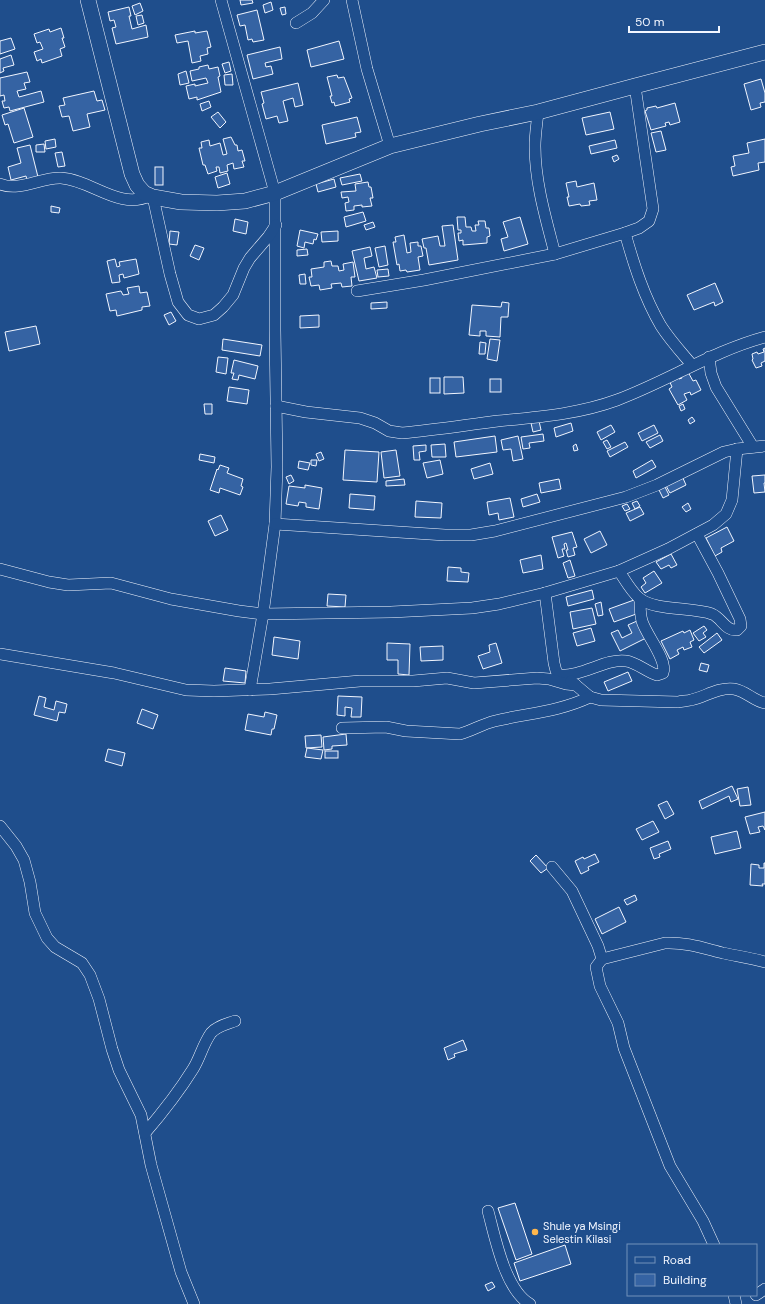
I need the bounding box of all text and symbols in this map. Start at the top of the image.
scale bar [629,8,719,34]
text: 50 m [635,14,664,30]
place label: Shule ya Msingi Selestin Kilasi [543,1219,621,1246]
marker: Shule ya Msingi Selestin Kilasi [530,1227,540,1237]
legend [627,1244,757,1296]
text: Road [663,1252,691,1268]
text: Building [663,1272,707,1288]

